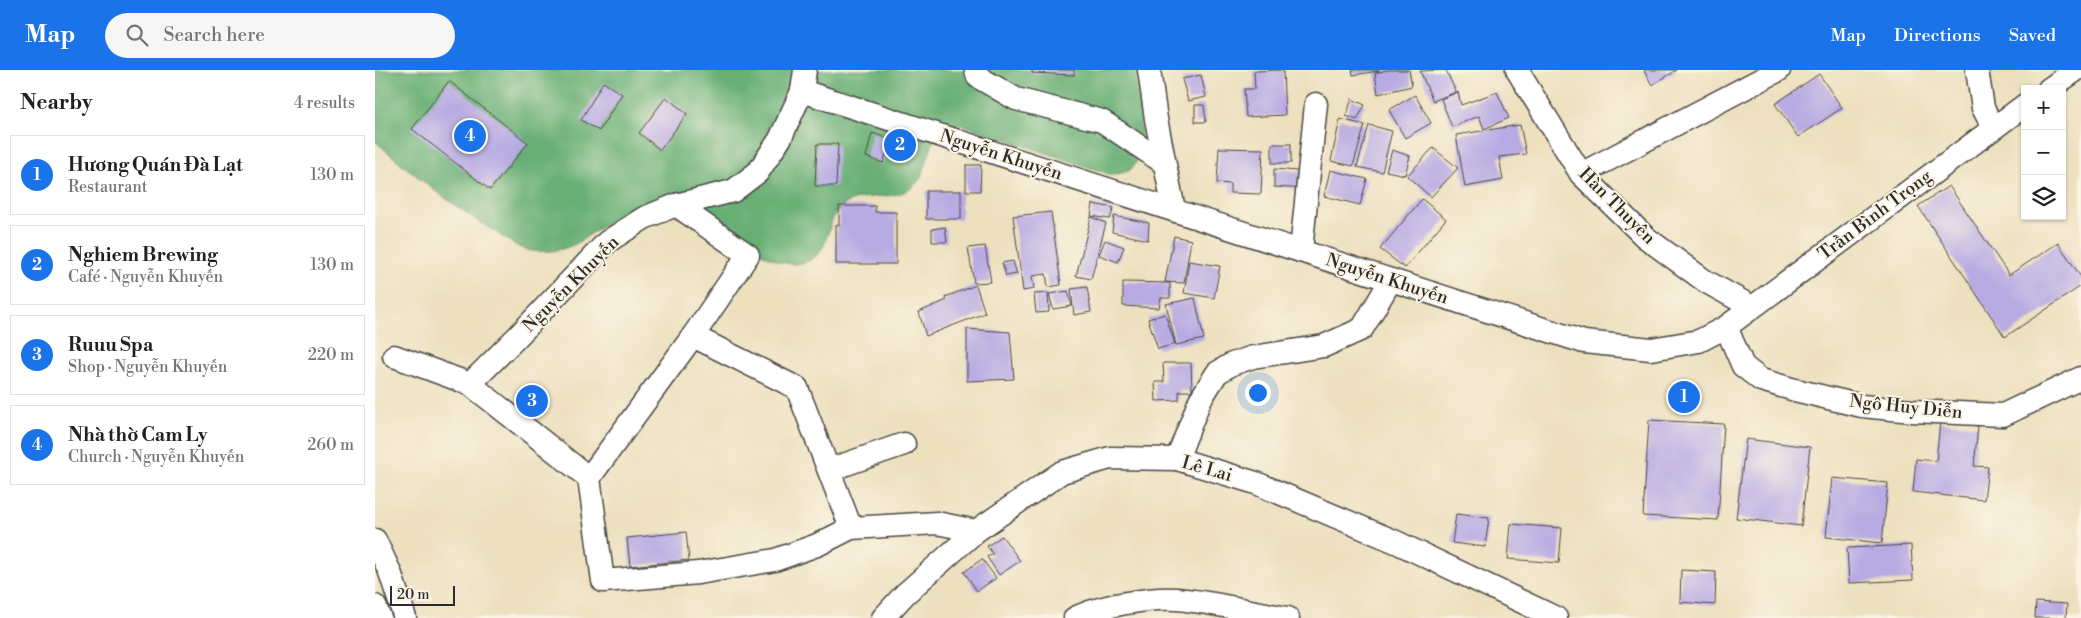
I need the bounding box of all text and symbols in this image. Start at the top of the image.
search box [105,13,455,58]
text: Map [25,20,75,50]
icon: search [123,21,151,49]
text: Search here [163,23,265,47]
text: Map [1830,24,1866,47]
text: Directions [1894,24,1981,47]
text: Saved [2009,24,2056,47]
map controls [2021,85,2066,220]
button: + [2021,85,2066,130]
text: Nearby [20,90,93,116]
text: 4 results [294,93,355,113]
pin: 4 [454,117,486,155]
street label: Nguyễn Khuyến [937,124,1065,186]
pin: 2 [884,126,916,164]
button: − [2021,130,2066,175]
text: Hương Quán Đà Lạt [68,153,243,177]
street label: Hàn Thuyên [1574,163,1661,250]
street label: Trần Bình Trọng [1814,164,1937,265]
text: 1 [33,165,41,185]
text: 130 m [310,165,354,185]
button: layers [2021,175,2066,220]
text: Restaurant [68,177,147,197]
street label: Nguyễn Khuyến [518,231,624,337]
text: Nghiem Brewing [68,243,218,267]
street label: Nguyễn Khuyến [1323,248,1451,310]
text: 2 [32,255,42,275]
text: 130 m [310,255,354,275]
text: Café · Nguyễn Khuyến [68,267,223,287]
text: Ruuu Spa [68,333,153,357]
text: 3 [32,345,42,365]
text: 220 m [308,345,354,365]
text: Shop · Nguyễn Khuyến [68,357,227,377]
pin: 1 [1668,378,1700,416]
your location [1245,380,1271,406]
pin: 3 [516,382,548,420]
street label: Ngô Huy Diễn [1848,390,1964,424]
text: Nhà thờ Cam Ly [68,423,208,447]
text: 4 [32,435,42,455]
text: 260 m [307,435,354,455]
text: Church · Nguyễn Khuyến [68,447,244,467]
street label: Lê Lai [1179,451,1235,487]
scale bar [390,583,455,606]
text: 20 m [397,586,429,604]

